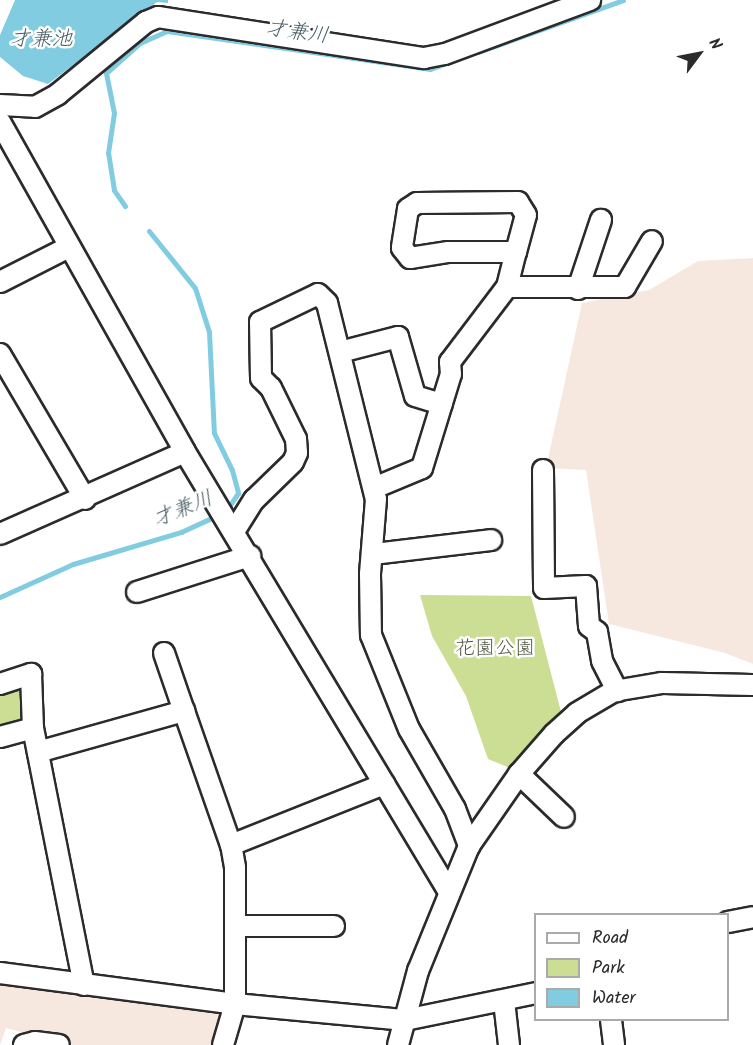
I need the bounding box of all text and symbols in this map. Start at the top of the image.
water label: 才兼川 [264,16,330,50]
north arrow [669,24,729,84]
water label: 才兼池 [10,27,72,53]
text: N [701,33,728,55]
water label: 才兼川 [149,487,217,533]
park label: 花園公園 [455,637,535,661]
legend [534,913,729,1021]
text: Road [592,924,628,953]
text: Park [592,954,625,983]
text: Water [592,984,636,1013]

